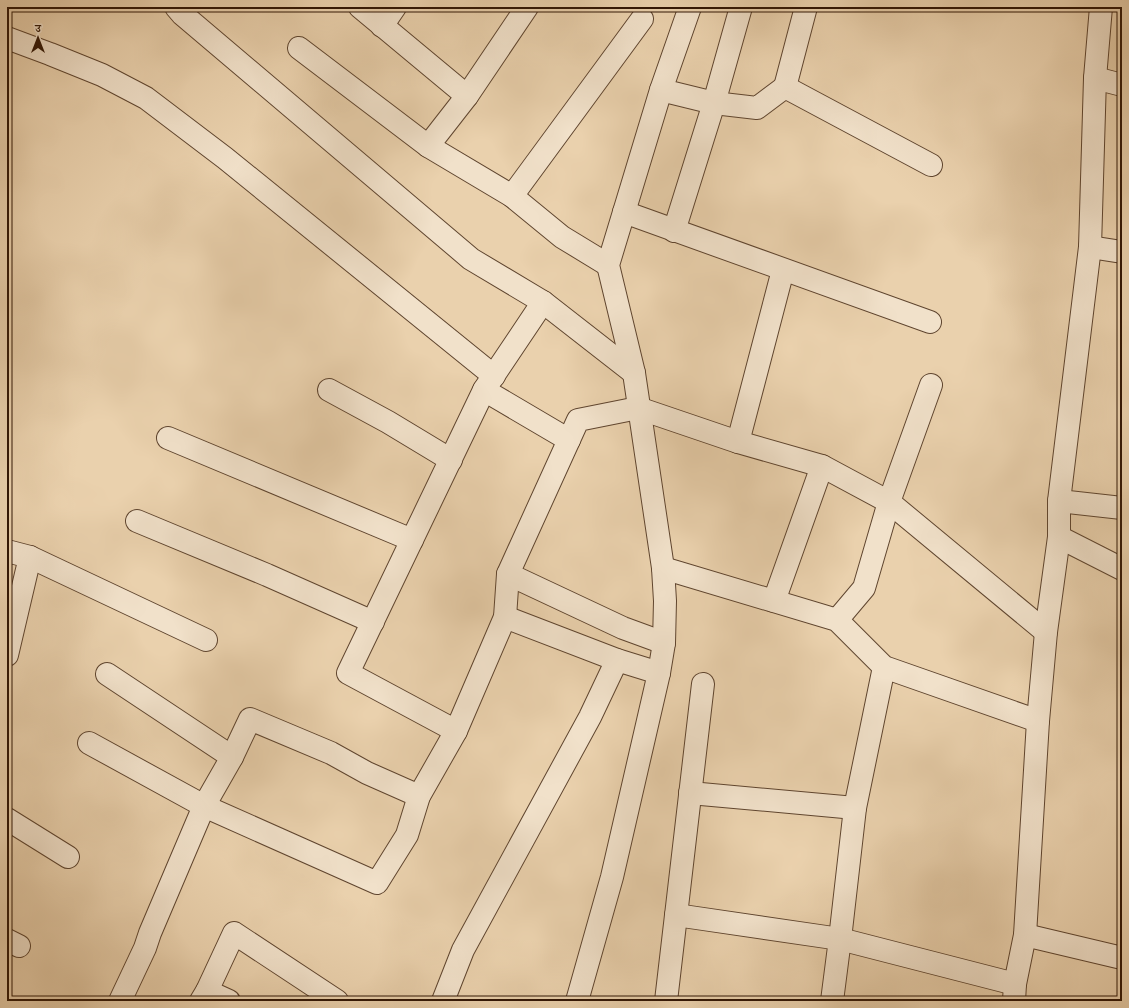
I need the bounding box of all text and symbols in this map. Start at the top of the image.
north arrow [18,18,58,58]
text: उ [34,22,42,35]

